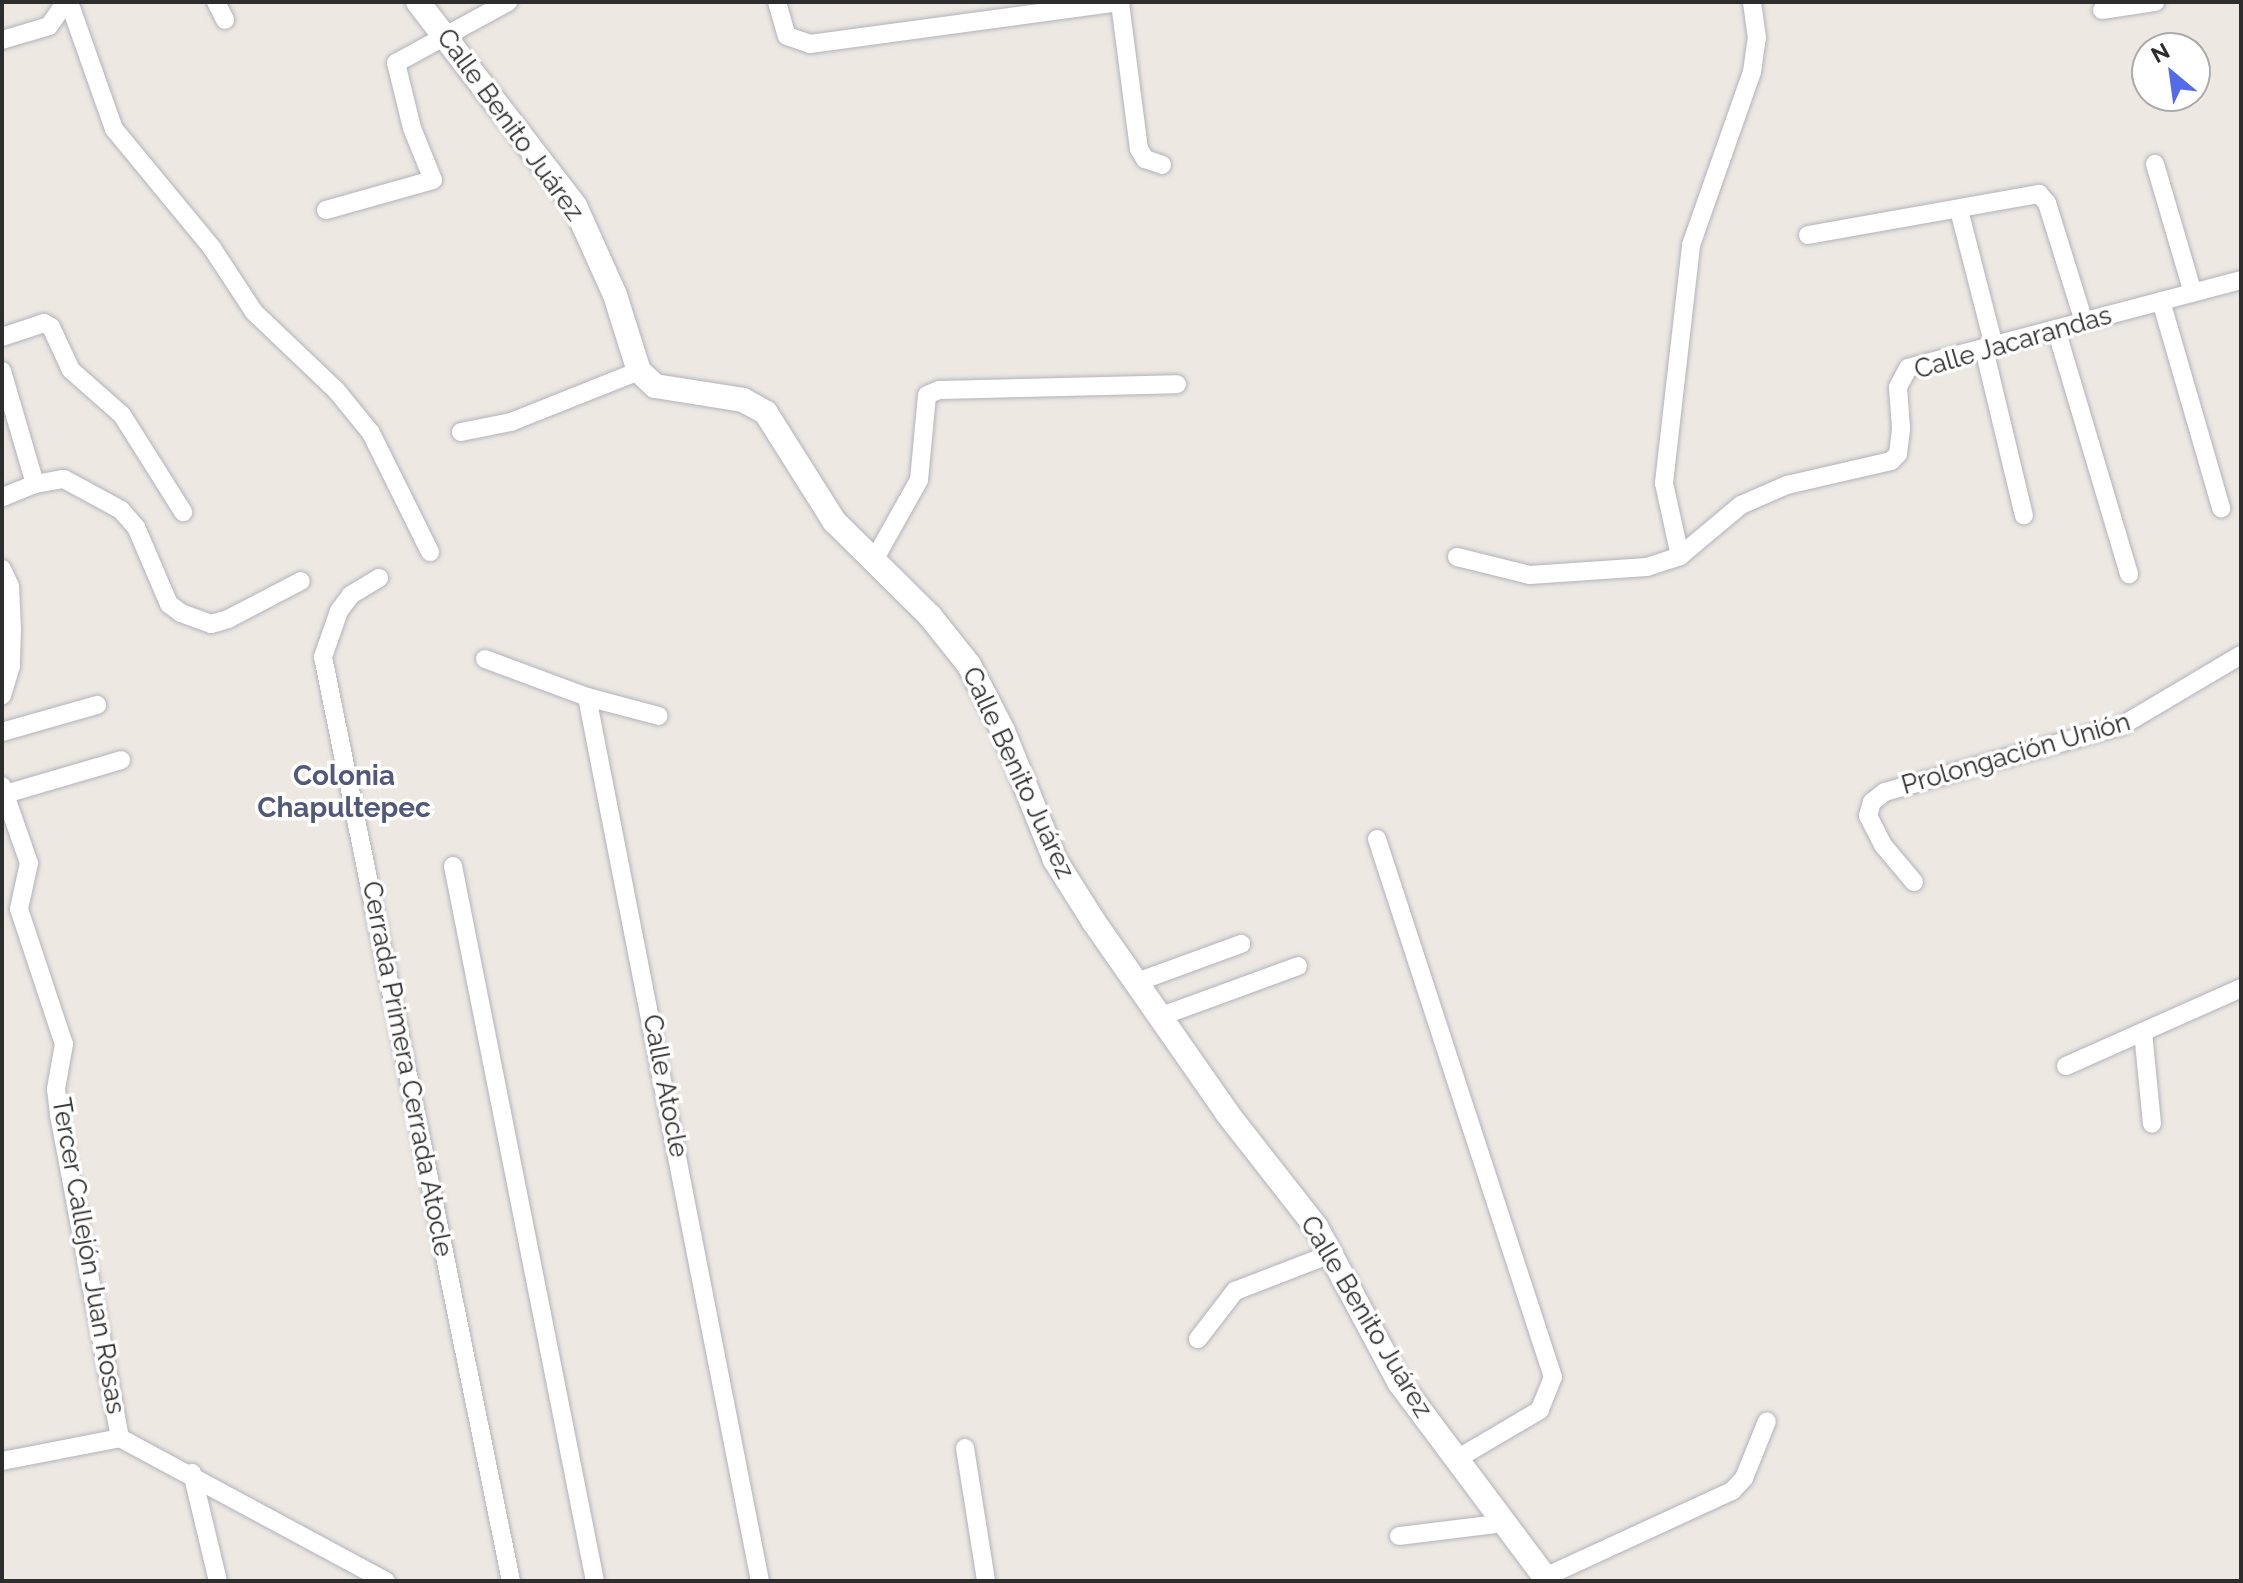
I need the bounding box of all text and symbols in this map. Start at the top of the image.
street label: Calle Benito Juárez [430,23,590,227]
north arrow [2131,32,2211,112]
text: N [2147,37,2174,68]
street label: Calle Jacarandas [1911,300,2115,386]
street label: Calle Benito Juárez [955,662,1081,884]
street label: Prolongación Unión [1898,706,2134,802]
district label: Colonia Chapultepec [257,759,431,825]
street label: Cerrada Primera Cerrada Atocle [355,878,459,1260]
street label: Calle Atocle [636,1012,694,1160]
street label: Tercer Callejón Juan Rosas [45,1095,131,1417]
street label: Calle Benito Juárez [1293,1210,1439,1424]

